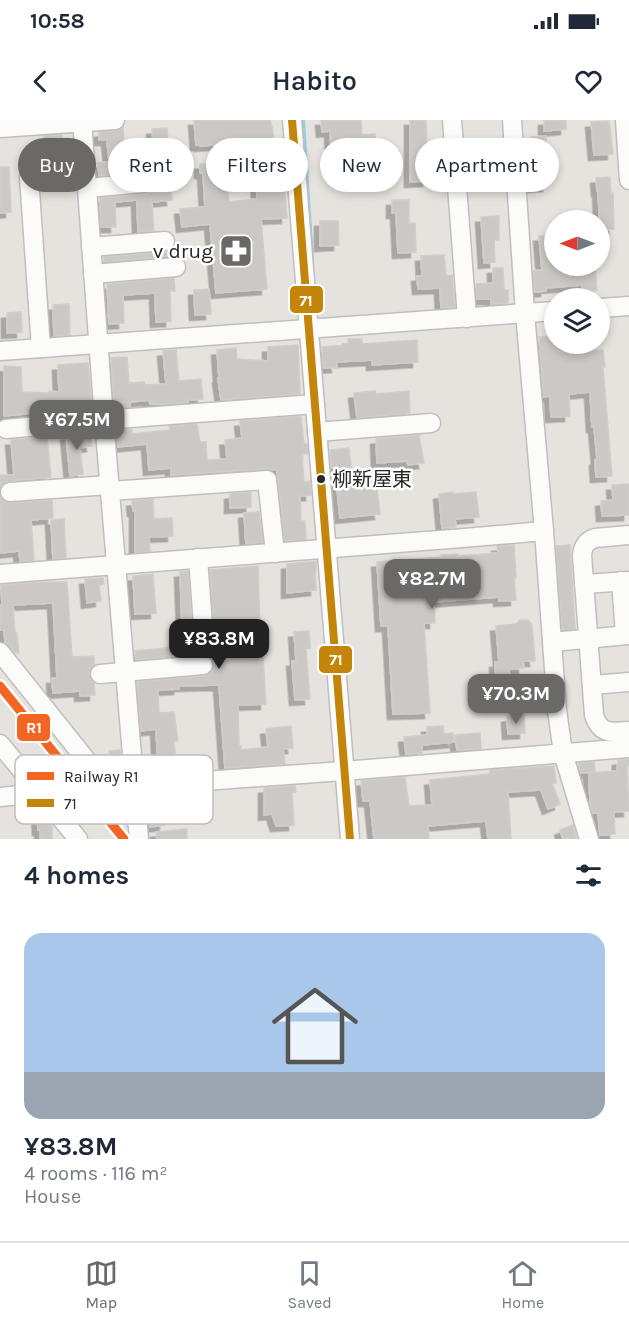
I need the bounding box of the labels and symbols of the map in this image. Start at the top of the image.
north arrow [544,210,610,276]
pharmacy icon: v drug [218,233,254,269]
place label: v drug [153,239,213,263]
line badge: 71 [289,285,324,314]
text: 71 [299,291,313,310]
pin: ¥67.5M [28,400,126,451]
place label: 柳新屋東 [332,468,412,491]
marker: 柳新屋東 [315,473,327,485]
pin: ¥82.7M [383,559,481,610]
pin: ¥83.8M [170,619,268,670]
line badge: 71 [318,645,353,674]
text: 71 [329,650,343,669]
pin: ¥70.3M [467,674,565,725]
line badge: R1 [16,713,51,742]
text: R1 [26,718,42,737]
legend [15,755,213,824]
text: Railway R1 [64,767,139,786]
text: 71 [64,794,77,813]

